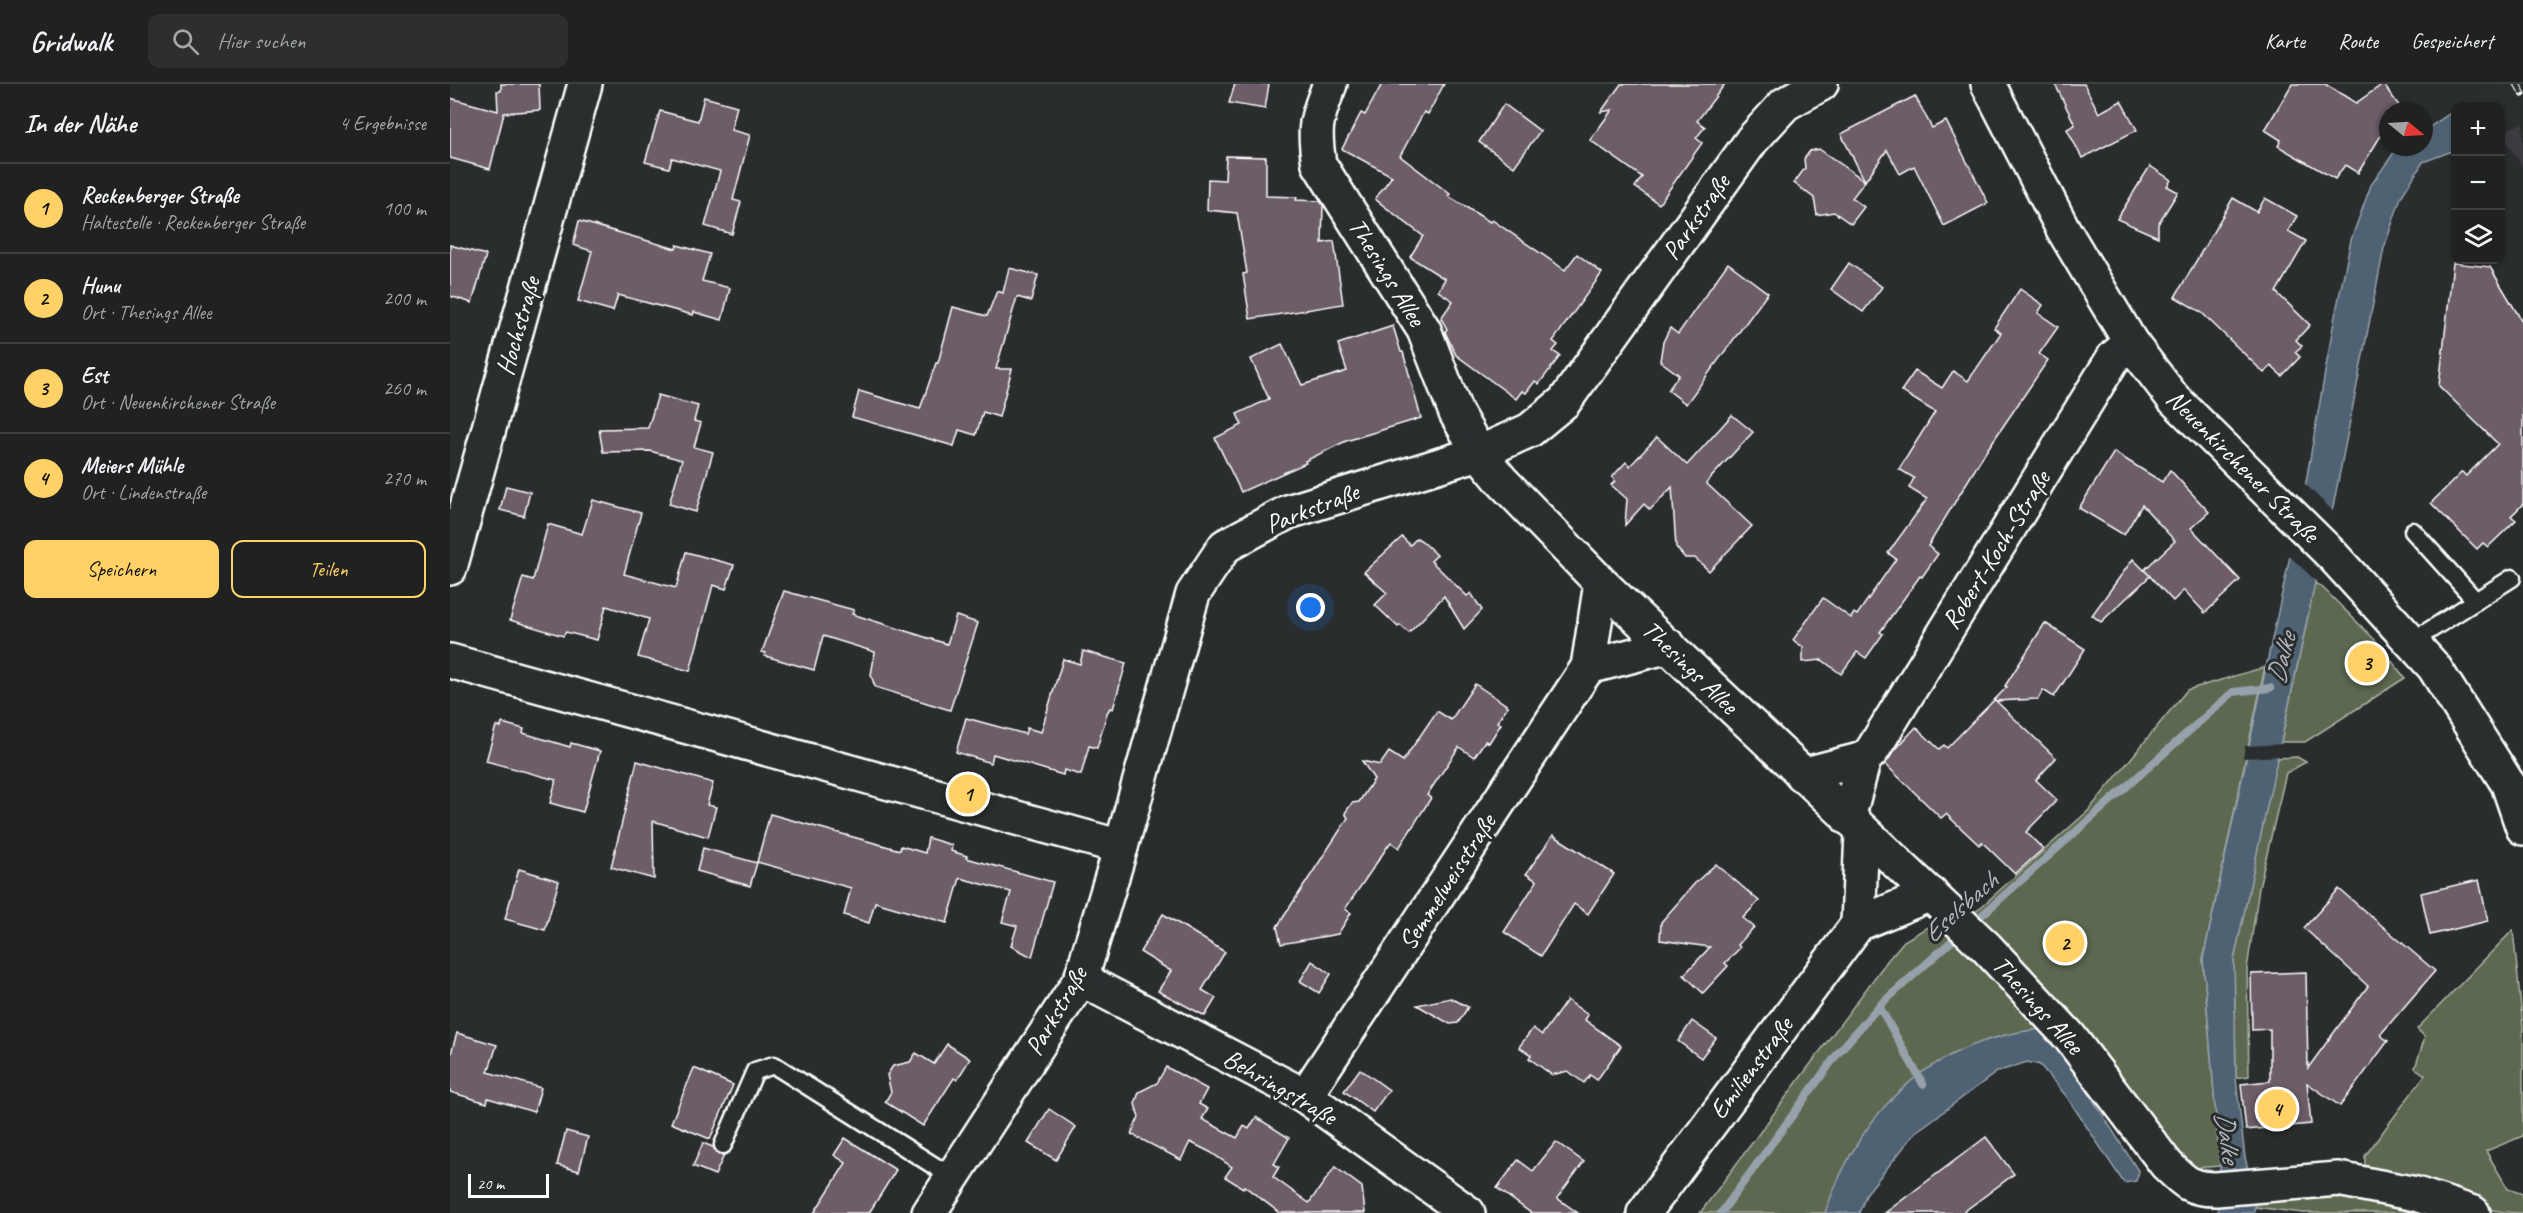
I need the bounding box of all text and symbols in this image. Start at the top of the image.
search box [148,14,568,68]
text: Gridwalk [30,24,112,59]
icon: search [169,25,202,58]
text: Hier suchen [217,27,305,55]
text: Karte [2265,28,2305,54]
text: Route [2338,28,2378,54]
text: Gespeichert [2411,28,2493,54]
north arrow [2379,102,2433,156]
map controls [2451,102,2505,264]
button: + [2451,102,2505,156]
text: In der Nähe [24,107,136,140]
text: 4 Ergebnisse [339,111,426,136]
button: − [2451,156,2505,210]
street label: Parkstraße [1655,166,1739,266]
text: Reckenberger Straße [81,182,239,210]
text: 1 [39,196,48,221]
text: 100 m [383,196,426,221]
text: Haltestelle · Reckenberger Straße [81,210,305,235]
button: layers [2451,210,2505,264]
street label: Thesings Allee [1341,212,1434,334]
street label: Hochstraße [488,271,548,379]
text: Hunu [81,272,120,300]
text: 2 [39,286,48,311]
text: 200 m [383,286,426,311]
text: Ort · Thesings Allee [81,300,212,325]
text: Est [81,362,108,390]
text: 3 [39,376,48,401]
text: 260 m [383,376,426,401]
street label: Neuenkirchener Straße [2159,382,2329,552]
text: Ort · Neuenkirchener Straße [81,390,275,415]
text: Meiers Mühle [81,452,183,480]
street label: Robert-Koch-Straße [1934,462,2059,635]
text: 4 [39,466,48,491]
text: 270 m [383,466,426,491]
street label: Parkstraße [1261,474,1366,541]
text: Ort · Lindenstraße [81,480,206,505]
button: Speichern [24,540,219,598]
button: Teilen [231,540,426,598]
your location [1296,593,1325,622]
street label: Thesings Allee [1635,613,1746,722]
water label: Dalke [2258,625,2305,687]
pin: 3 [2348,640,2386,686]
pin: 1 [948,772,988,816]
street label: Semmelweisstraße [1391,806,1505,956]
water label: Eselsbach [1915,863,2006,950]
pin: 2 [2046,920,2084,966]
street label: Thesings Allee [1985,949,2092,1062]
street label: Parkstraße [1017,958,1096,1061]
street label: Emilienstraße [1702,1008,1802,1126]
street label: Behringstraße [1217,1041,1345,1134]
pin: 4 [2258,1086,2296,1132]
water label: Dalke [2208,1110,2249,1169]
scale bar [468,1171,549,1198]
text: 20 m [477,1174,504,1194]

